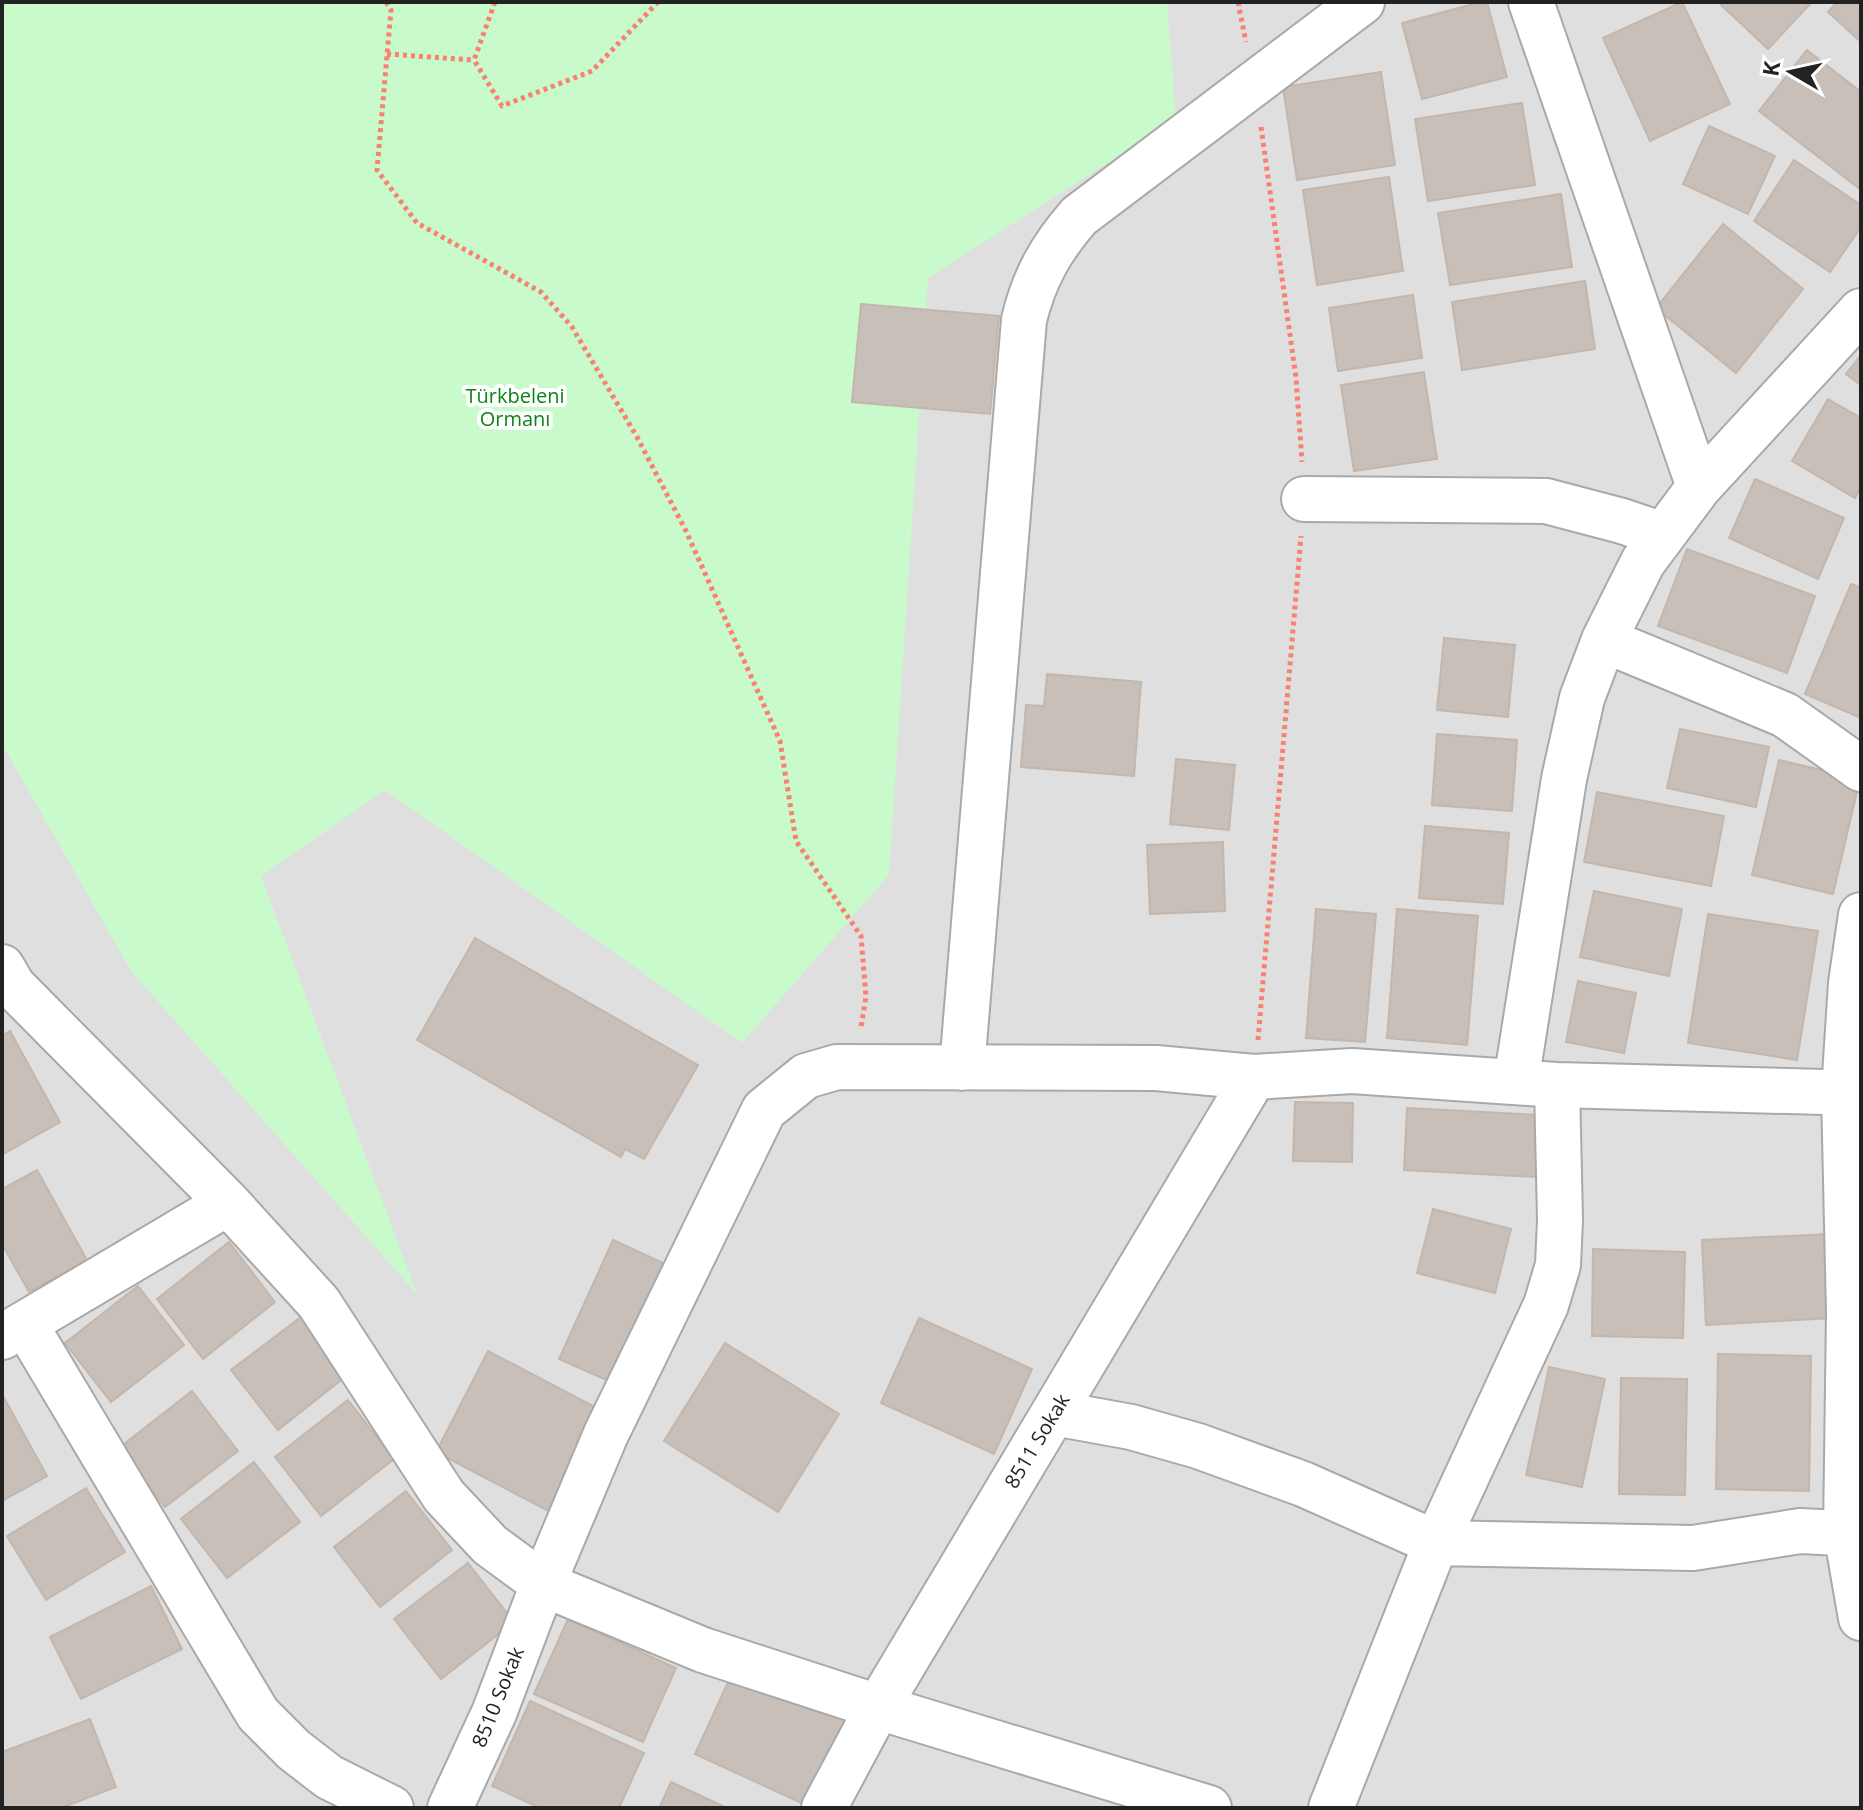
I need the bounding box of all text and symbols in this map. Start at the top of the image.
north arrow [1751,32,1831,112]
text: K [1754,59,1786,78]
park label: Türkbeleni Ormanı [465,382,565,432]
street label: 8511 Sokak [998,1388,1076,1493]
street label: 8510 Sokak [465,1642,530,1751]

